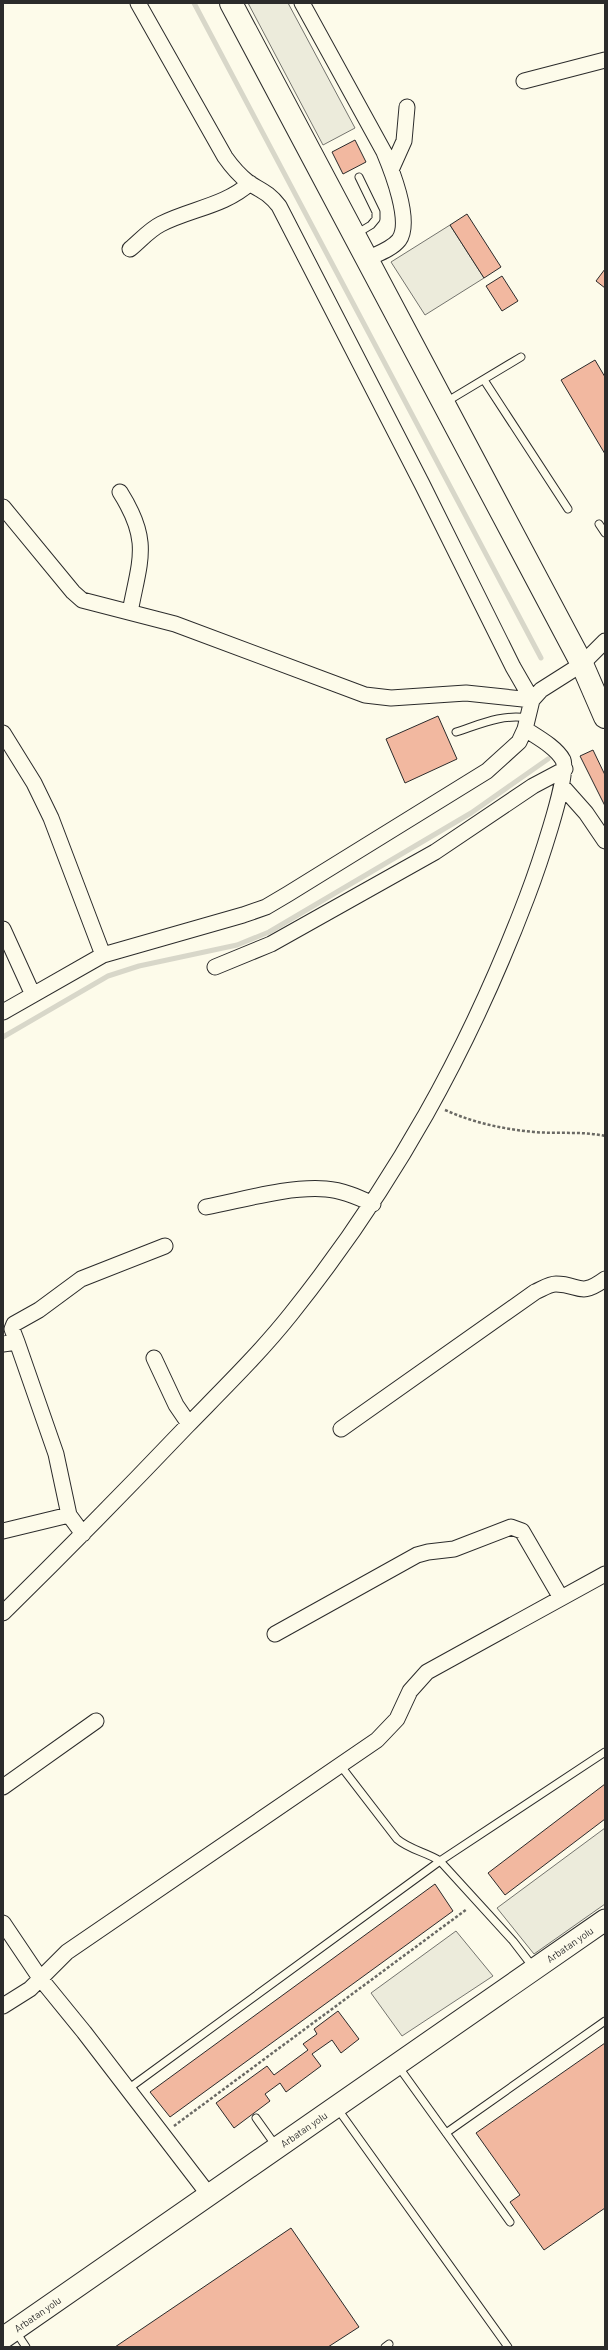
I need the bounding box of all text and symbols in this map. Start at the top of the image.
street label: Arbatan yolu [544,1924,595,1965]
street label: Arbatan yolu [278,2109,329,2150]
street label: Arbatan yolu [12,2294,63,2334]

